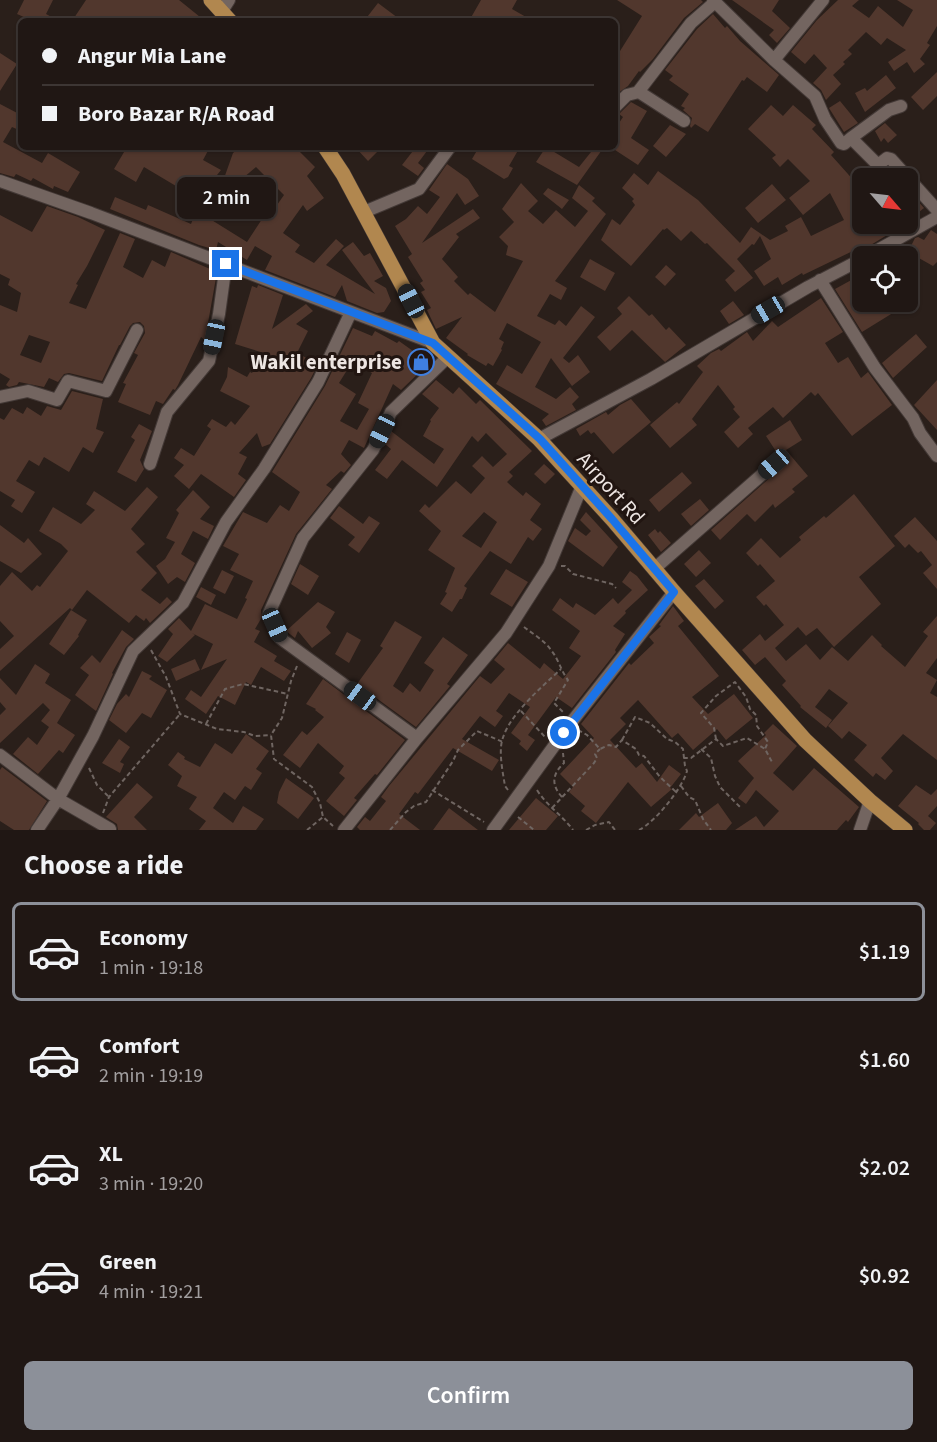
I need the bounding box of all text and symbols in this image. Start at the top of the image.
text: Angur Mia Lane [78,40,226,72]
text: Boro Bazar R/A Road [78,98,275,130]
north arrow [852,168,918,234]
map controls [852,168,918,312]
callout: 2 min [176,177,276,219]
text: 2 min [203,184,250,212]
button: locate [852,246,918,312]
route end [212,250,239,277]
car [395,281,427,321]
car [748,293,788,327]
car [201,318,227,356]
place label: Wakil enterprise [250,347,402,377]
shop icon: Wakil enterprise [406,347,436,377]
car [366,411,398,451]
street label: Airport Rd [570,445,652,531]
car [755,445,793,483]
car [259,605,291,645]
car [340,678,380,714]
route start [550,719,577,746]
text: Choose a ride [24,846,184,885]
text: Economy [99,922,188,954]
icon: car [27,925,81,979]
text: $1.19 [859,936,910,968]
text: 1 min · 19:18 [99,954,203,982]
text: Comfort [99,1030,180,1062]
icon: car [27,1033,81,1087]
text: $1.60 [859,1044,910,1076]
text: 2 min · 19:19 [99,1062,203,1090]
text: XL [99,1138,123,1170]
icon: car [27,1141,81,1195]
text: $2.02 [859,1152,910,1184]
text: 3 min · 19:20 [99,1170,203,1198]
text: Green [99,1246,157,1278]
icon: car [27,1249,81,1303]
text: $0.92 [859,1260,910,1292]
text: 4 min · 19:21 [99,1278,203,1306]
button: Confirm [24,1361,913,1430]

